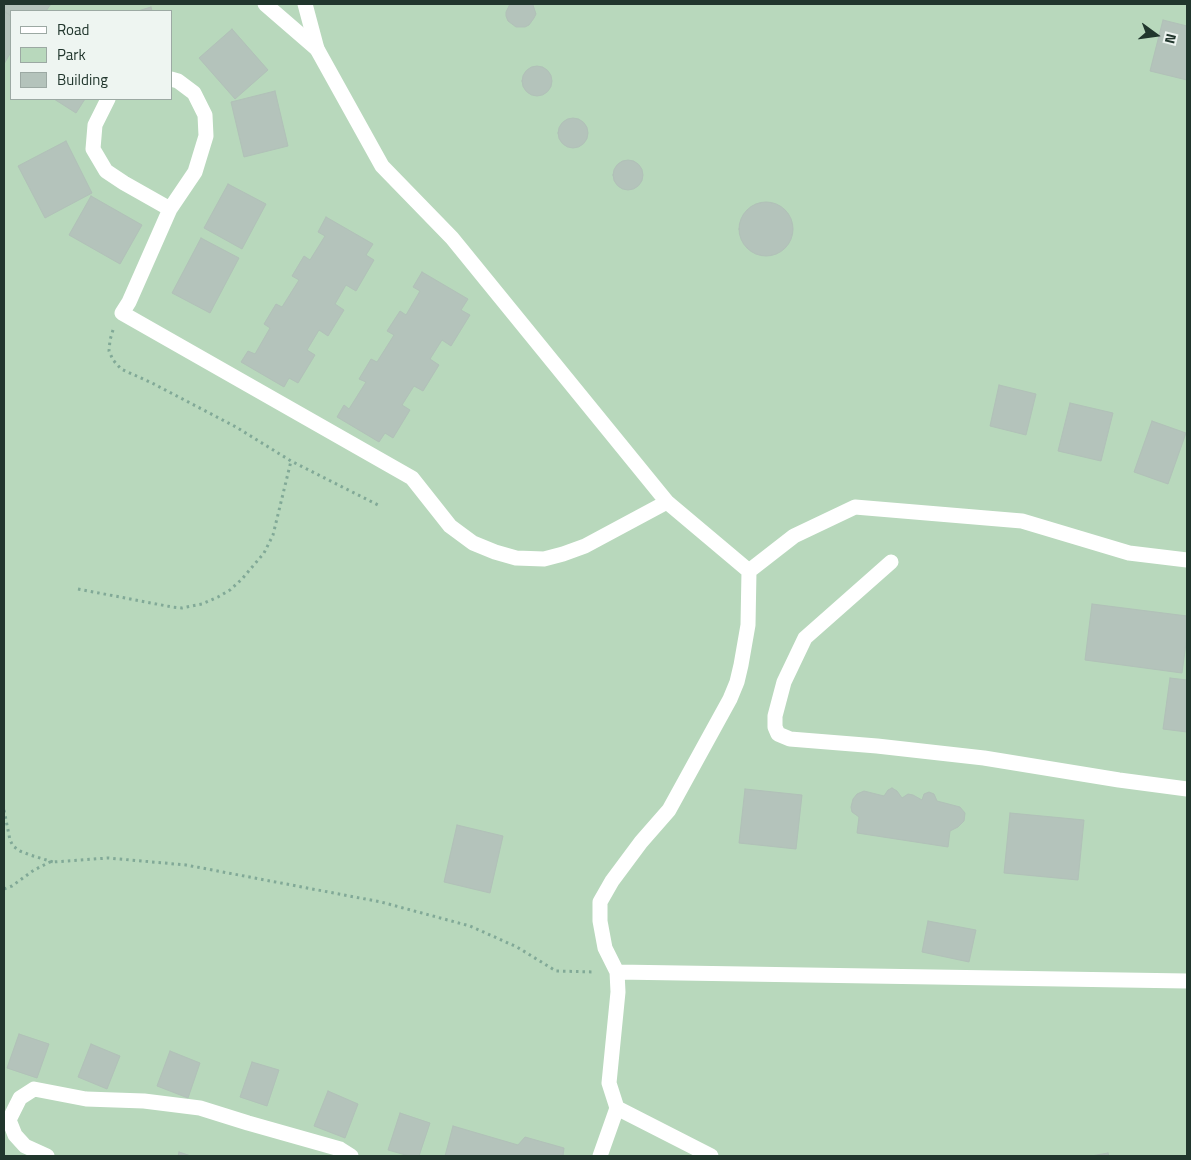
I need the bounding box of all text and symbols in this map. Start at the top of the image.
legend [10,10,172,100]
north arrow [1131,10,1181,60]
text: Road [57,18,89,41]
text: N [1160,31,1182,46]
text: Park [57,43,86,66]
text: Building [57,68,108,91]

